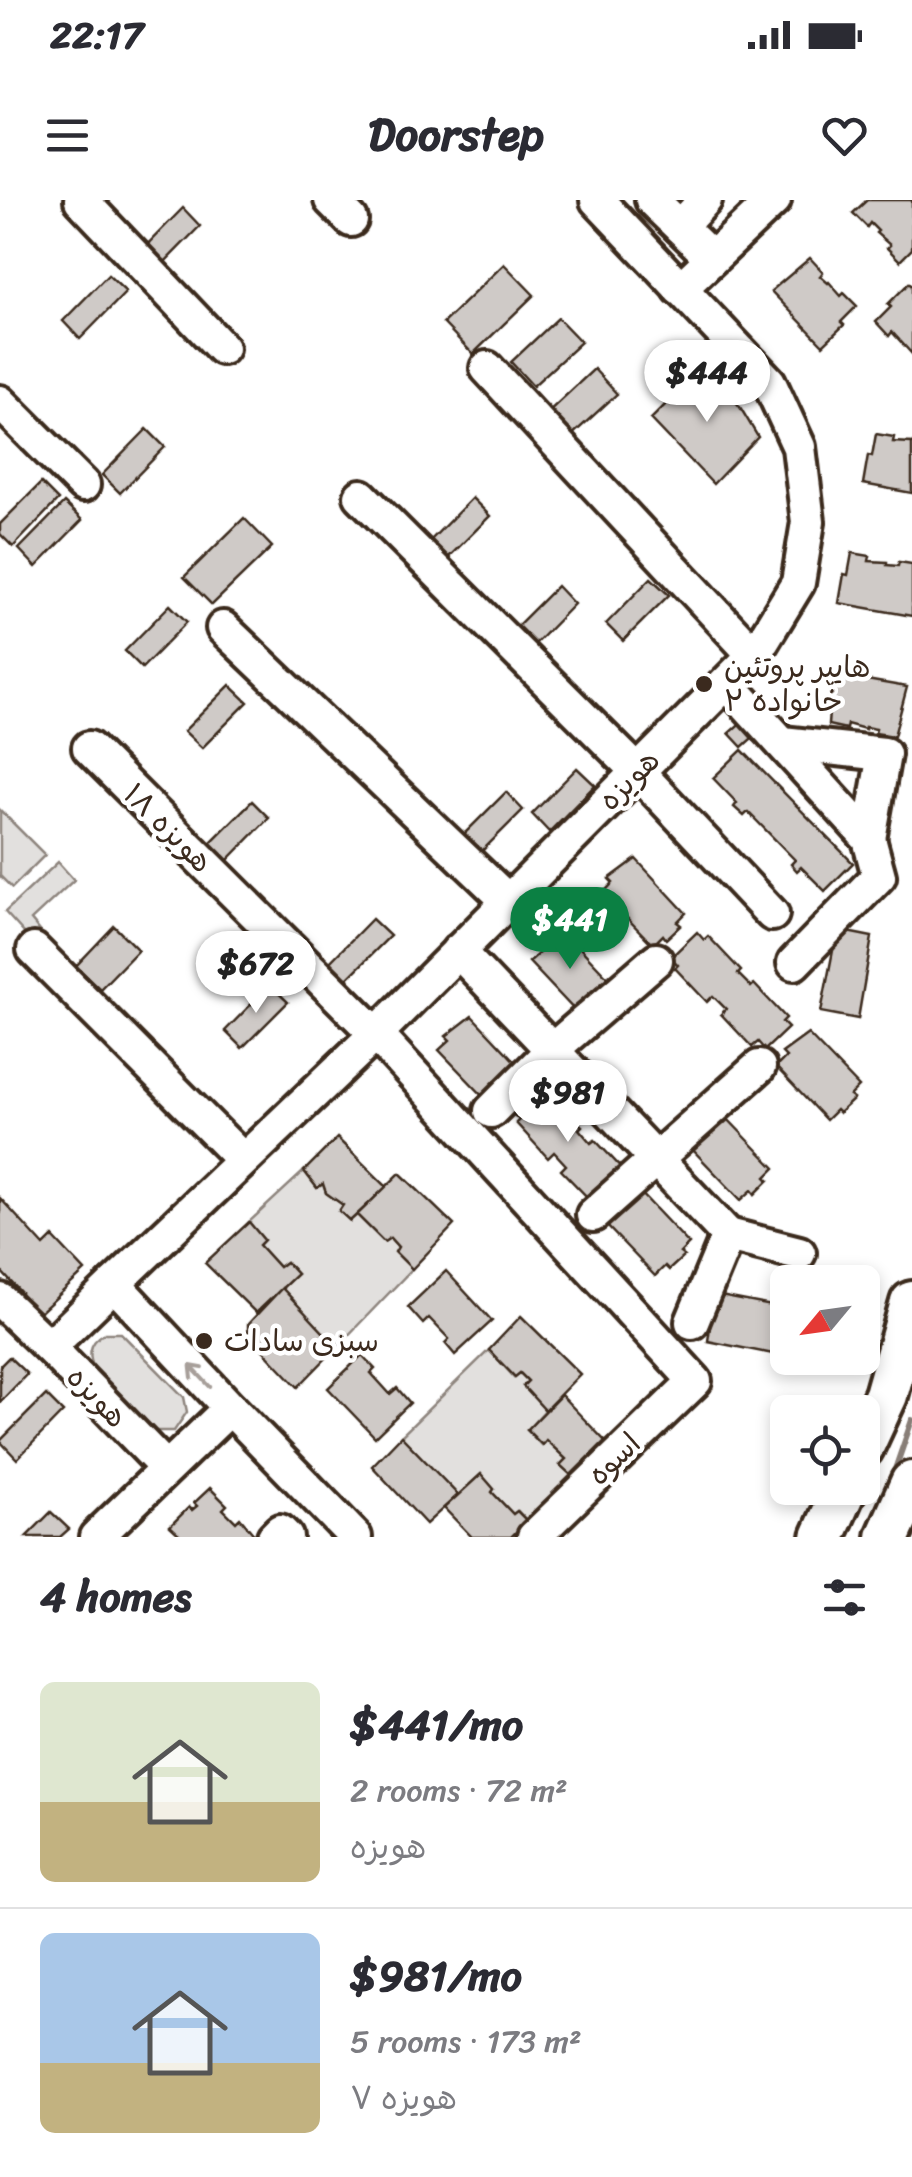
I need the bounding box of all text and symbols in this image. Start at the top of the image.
text: 22:17 [50,2,143,69]
text: Doorstep [368,95,544,175]
icon: menu [40,108,95,163]
icon: heart [817,108,872,163]
pin: $444 [648,340,766,425]
text: $444 [666,344,748,401]
place label: هایپر پروتئین خانواده ۲ [724,640,871,728]
marker: هایپر پروتئین خانواده ۲ [693,673,715,695]
street label: هویزه [585,736,673,824]
street label: هویزه ‍۱۸ [110,770,226,886]
pin: $441 [511,887,629,972]
text: $441 [532,891,608,948]
pin: $672 [197,931,315,1016]
text: $672 [218,935,294,992]
pin: $981 [509,1060,627,1145]
text: $981 [531,1064,605,1121]
north arrow [770,1265,880,1375]
map controls [770,1265,880,1505]
place label: سبزی سادات [224,1314,379,1368]
marker: سبزی سادات [193,1330,215,1352]
street label: هویزه [53,1353,141,1441]
one-way arrow [189,1364,212,1389]
button: locate [770,1395,880,1505]
street label: اسوه [574,1419,654,1499]
text: 4 homes [40,1560,192,1634]
icon: filters [817,1570,872,1625]
text: $441/mo [350,1688,523,1762]
icon: home [120,1722,240,1842]
text: 2 rooms · 72 m² [350,1762,568,1819]
text: هویزه [350,1819,426,1876]
text: $981/mo [350,1939,522,2013]
icon: home [120,1973,240,2093]
text: 5 rooms · 173 m² [350,2013,581,2070]
text: هویزه ۷ [350,2070,457,2127]

